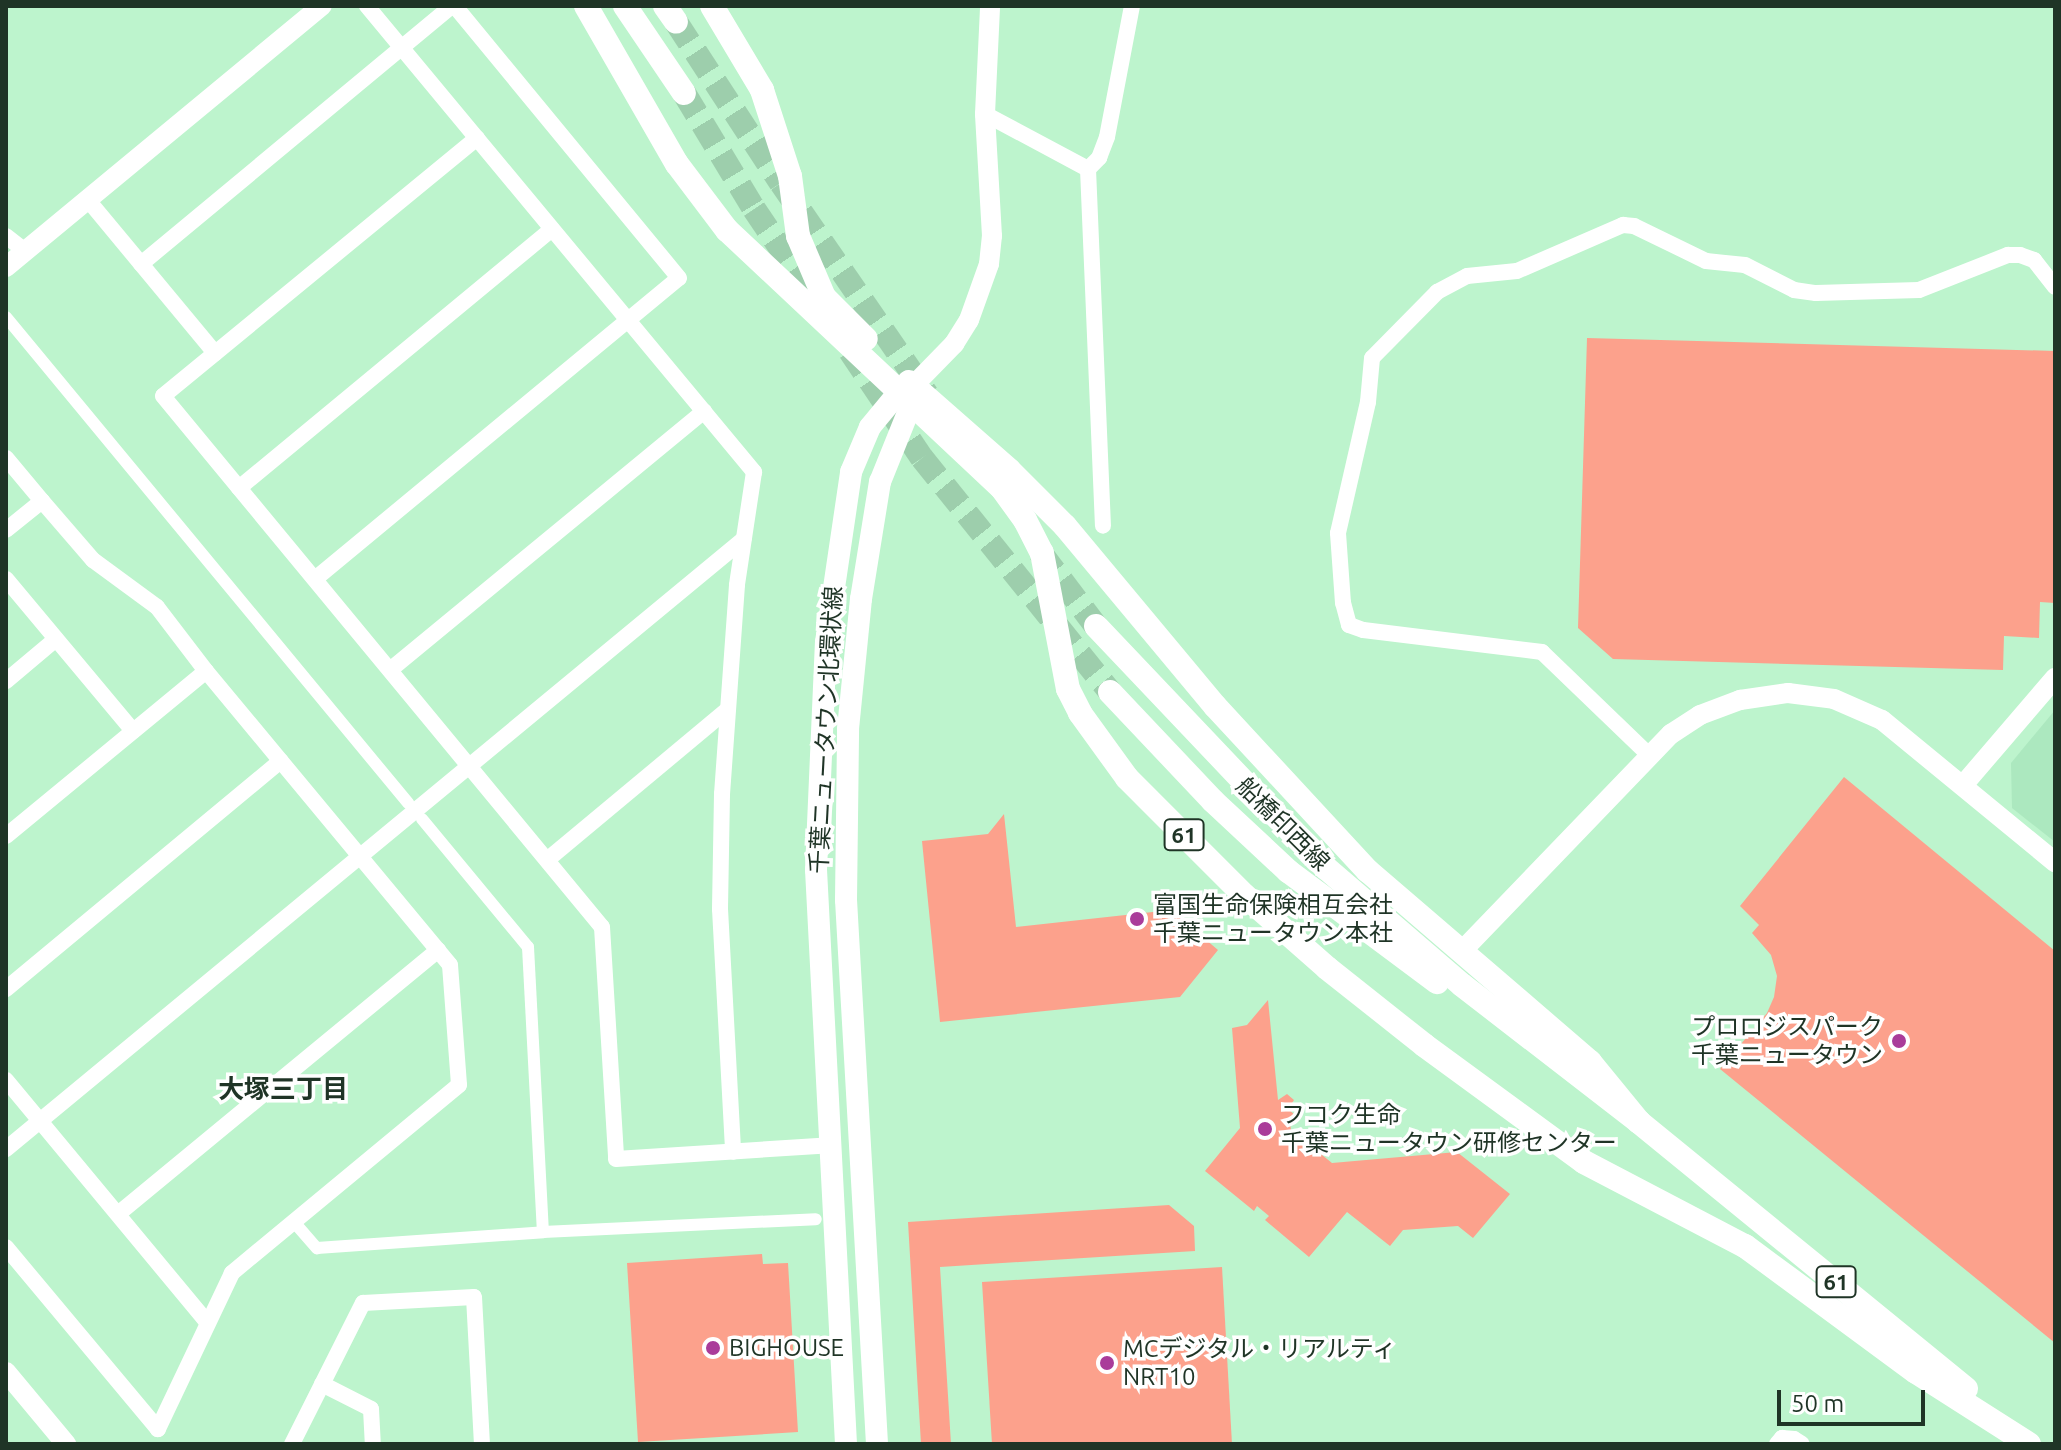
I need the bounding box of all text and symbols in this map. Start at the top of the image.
street label: 千葉ニュータウン北環状線 [804,585,848,875]
street label: 船橋印西線 [1230,771,1336,877]
road number: 61 [1162,817,1206,853]
place label: 富国生命保険相互会社 千葉ニュータウン本社 [1153,891,1393,947]
marker: 富国生命保険相互会社 千葉ニュータウン本社 [1128,910,1146,928]
place label: プロロジスパーク 千葉ニュータウン [1691,1013,1883,1069]
marker: プロロジスパーク 千葉ニュータウン [1890,1032,1908,1050]
district label: 大塚三丁目 [218,1073,348,1105]
place label: フコク生命 千葉ニュータウン研修センター [1281,1101,1617,1157]
marker: フコク生命 千葉ニュータウン研修センター [1256,1120,1274,1138]
road number: 61 [1814,1264,1858,1300]
place label: BIGHOUSE [729,1334,844,1362]
place label: MCデジタル・リアルティ NRT10 [1123,1335,1399,1391]
marker: BIGHOUSE [704,1339,722,1357]
marker: MCデジタル・リアルティ NRT10 [1098,1354,1116,1372]
scale bar [1781,1374,1929,1424]
text: 50 m [1791,1390,1844,1417]

